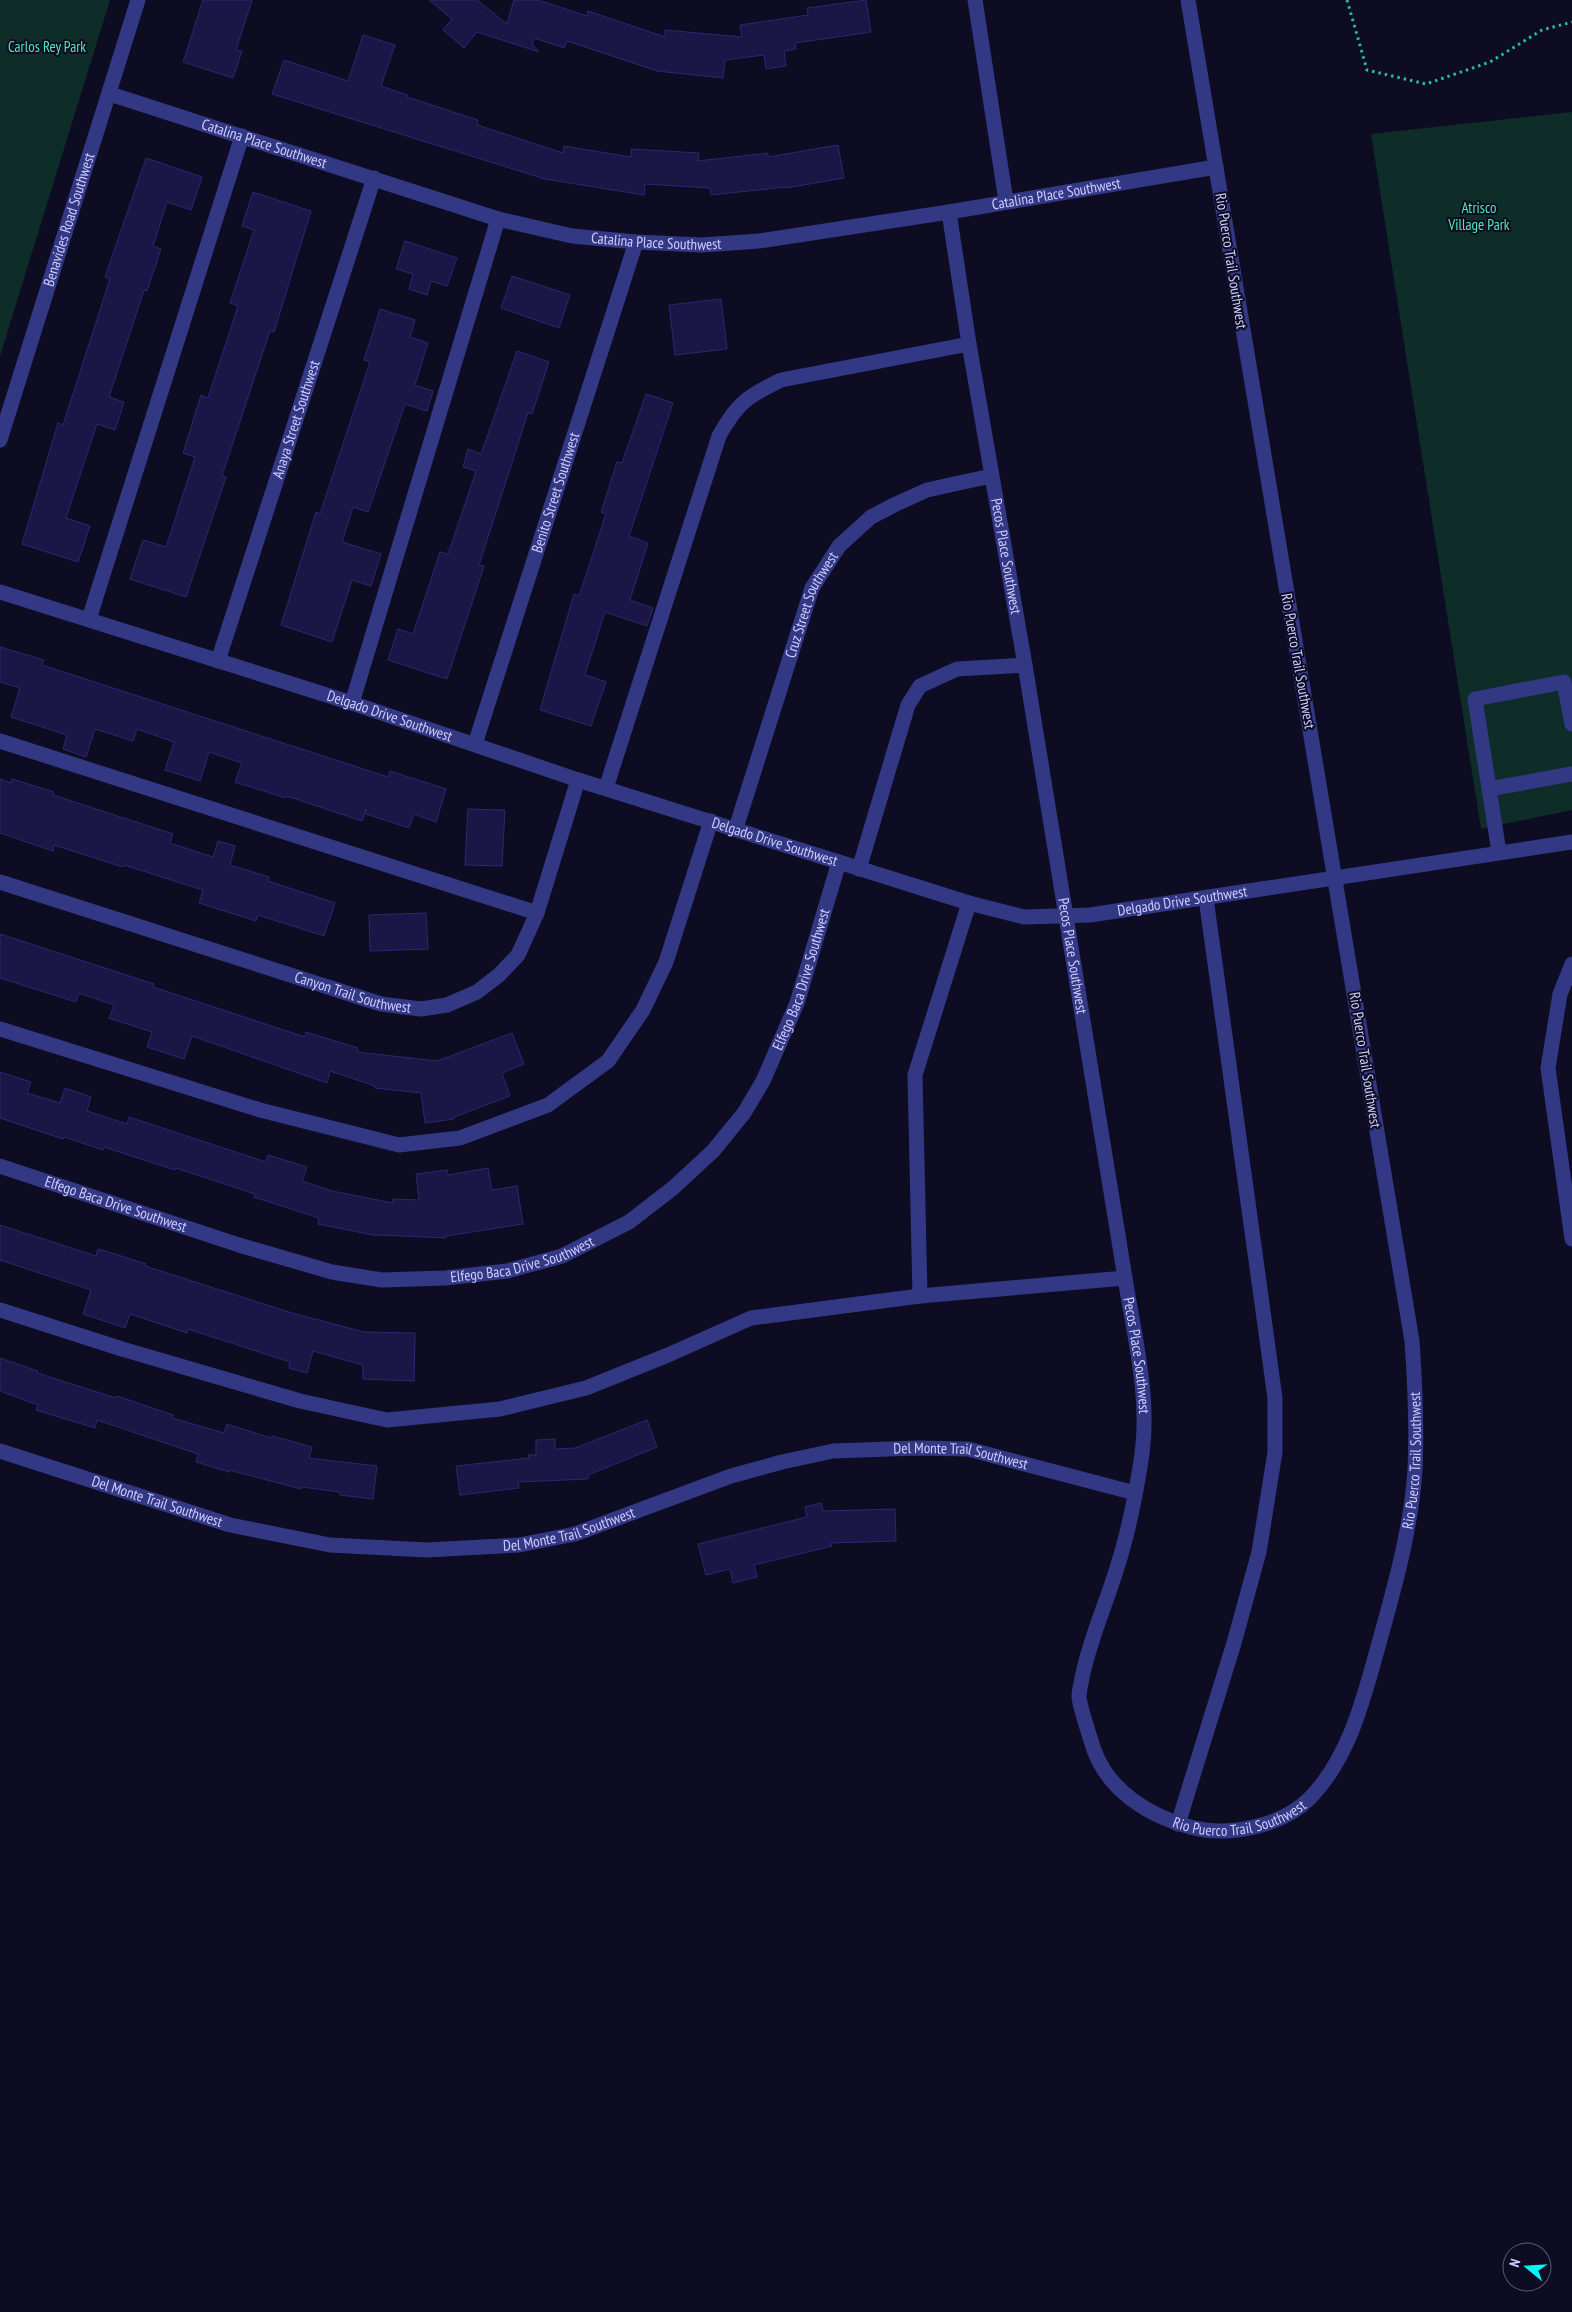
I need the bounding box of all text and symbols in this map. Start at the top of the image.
park label: Carlos Rey Park [8,37,86,56]
street label: Catalina Place Southwest [199,114,329,172]
street label: Benavides Road Southwest [39,150,99,289]
street label: Catalina Place Southwest [990,173,1122,214]
street label: Rio Puerco Trail Southwest [1211,192,1252,330]
park label: Atrisco Village Park [1447,198,1510,234]
street label: Catalina Place Southwest [590,228,722,254]
street label: Anaya Street Southwest [268,358,324,481]
street label: Benito Street Southwest [527,430,583,555]
street label: Pecos Place Southwest [987,497,1026,616]
street label: Cruz Street Southwest [780,548,842,660]
street label: Rio Puerco Trail Southwest [1277,592,1320,730]
street label: Delgado Drive Southwest [325,686,455,746]
street label: Delgado Drive Southwest [709,813,840,870]
street label: Delgado Drive Southwest [1116,881,1249,920]
street label: Pecos Place Southwest [1054,896,1092,1015]
street label: Elfego Baca Drive Southwest [768,906,834,1053]
street label: Canyon Trail Southwest [292,967,412,1017]
street label: Rio Puerco Trail Southwest [1345,991,1386,1129]
street label: Elfego Baca Drive Southwest [43,1172,189,1236]
street label: Elfego Baca Drive Southwest [449,1231,597,1286]
street label: Pecos Place Southwest [1119,1296,1154,1414]
street label: Rio Puerco Trail Southwest [1398,1391,1425,1530]
street label: Del Monte Trail Southwest [893,1438,1030,1473]
street label: Del Monte Trail Southwest [89,1471,225,1531]
street label: Del Monte Trail Southwest [502,1503,637,1555]
street label: Rio Puerco Trail Southwest [1171,1796,1310,1840]
north arrow [1502,2242,1552,2292]
text: N [1505,2257,1524,2269]

